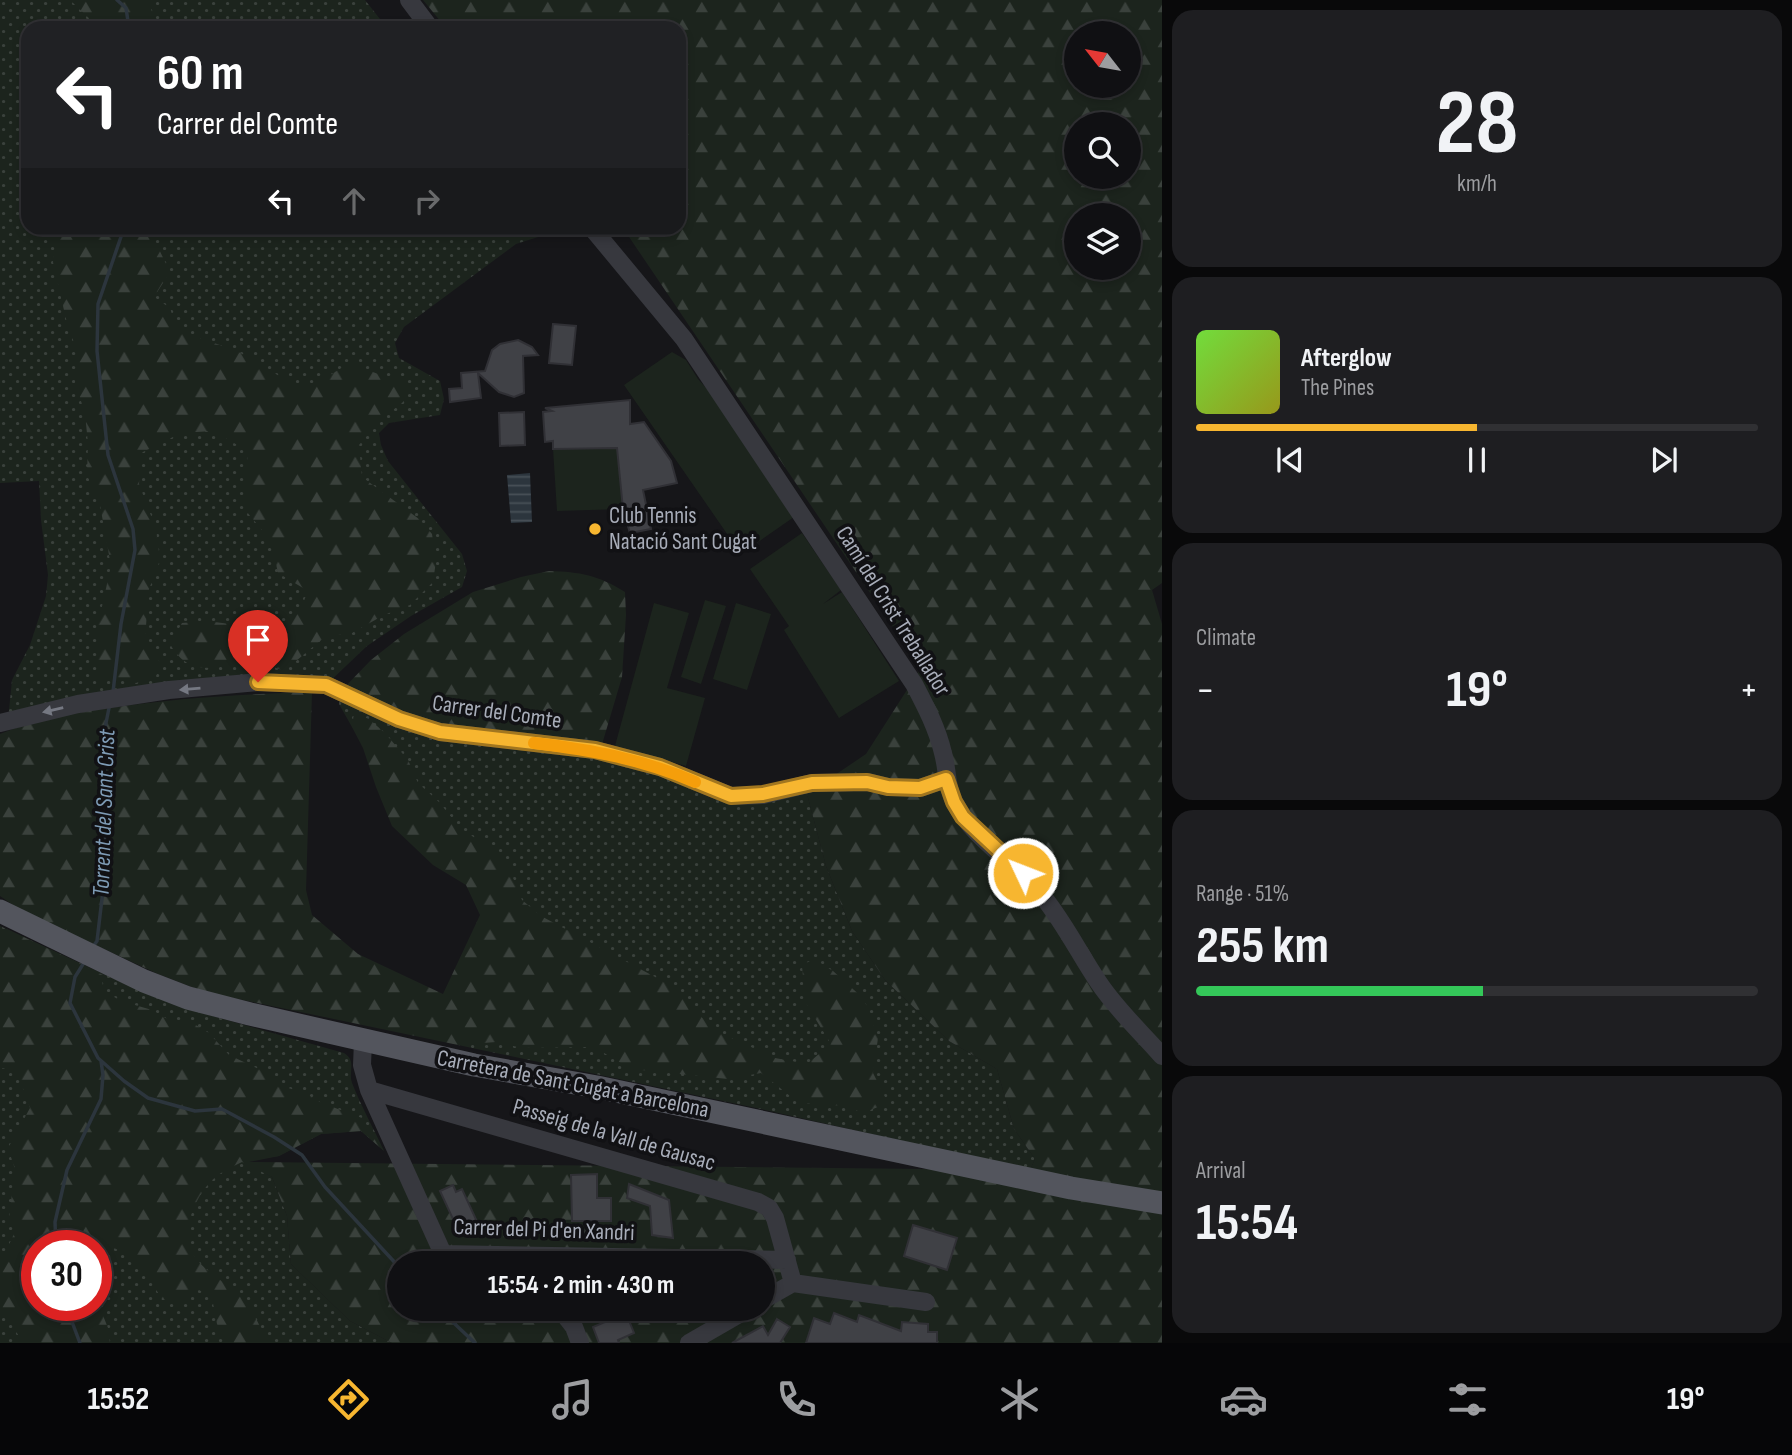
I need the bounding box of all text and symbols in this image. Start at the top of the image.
north arrow [1064,21,1141,98]
map controls [1064,21,1141,280]
text: 60 m [157,45,244,104]
icon: left [42,49,133,140]
text: 28 [1436,70,1518,179]
text: Carrer del Comte [157,105,338,144]
button: search [1064,112,1141,189]
text: km/h [1457,170,1497,198]
icon: left [262,182,300,220]
icon: ahead [335,182,373,220]
icon: right [408,182,446,220]
button: layers [1064,203,1141,280]
text: Afterglow [1301,343,1392,374]
text: The Pines [1301,374,1374,402]
icon: previous [1271,441,1309,479]
icon: pause [1458,441,1496,479]
icon: next [1645,441,1683,479]
place label: Club Tennis Natació Sant Cugat [609,502,757,556]
marker: Club Tennis Natació Sant Cugat [587,521,603,537]
street label: Camí del Crist Treballador [830,521,957,701]
pin [228,610,288,682]
icon: arrive [239,621,277,659]
text: Climate [1196,624,1256,652]
text: 19° [1446,659,1508,722]
text: − [1196,668,1215,713]
text: + [1739,668,1758,713]
one-way arrow [179,683,201,694]
street label: Carrer del Comte [431,689,563,735]
one-way arrow [42,705,64,716]
water label: Torrent del Sant Crist [87,728,121,897]
position arrow [986,836,1060,910]
text: Range · 51% [1196,880,1289,908]
text: 255 km [1196,915,1329,978]
street label: Carretera de Sant Cugat a Barcelona [435,1044,711,1124]
street label: Passeig de la Vall de Gausac [509,1093,719,1177]
text: Arrival [1196,1157,1245,1185]
text: 15:54 [1196,1192,1298,1255]
street label: Carrer del Pi d'en Xandri [453,1213,635,1247]
speed limit sign: 30 [21,1230,112,1321]
text: 15:54 · 2 min · 430 m [488,1270,674,1301]
icon: directions [324,1375,373,1424]
icon: music [548,1375,597,1424]
icon: phone [772,1375,821,1424]
icon: climate [995,1375,1044,1424]
icon: car [1219,1375,1268,1424]
icon: filters [1443,1375,1492,1424]
text: 15:52 [87,1380,149,1419]
text: 19° [1667,1380,1705,1419]

